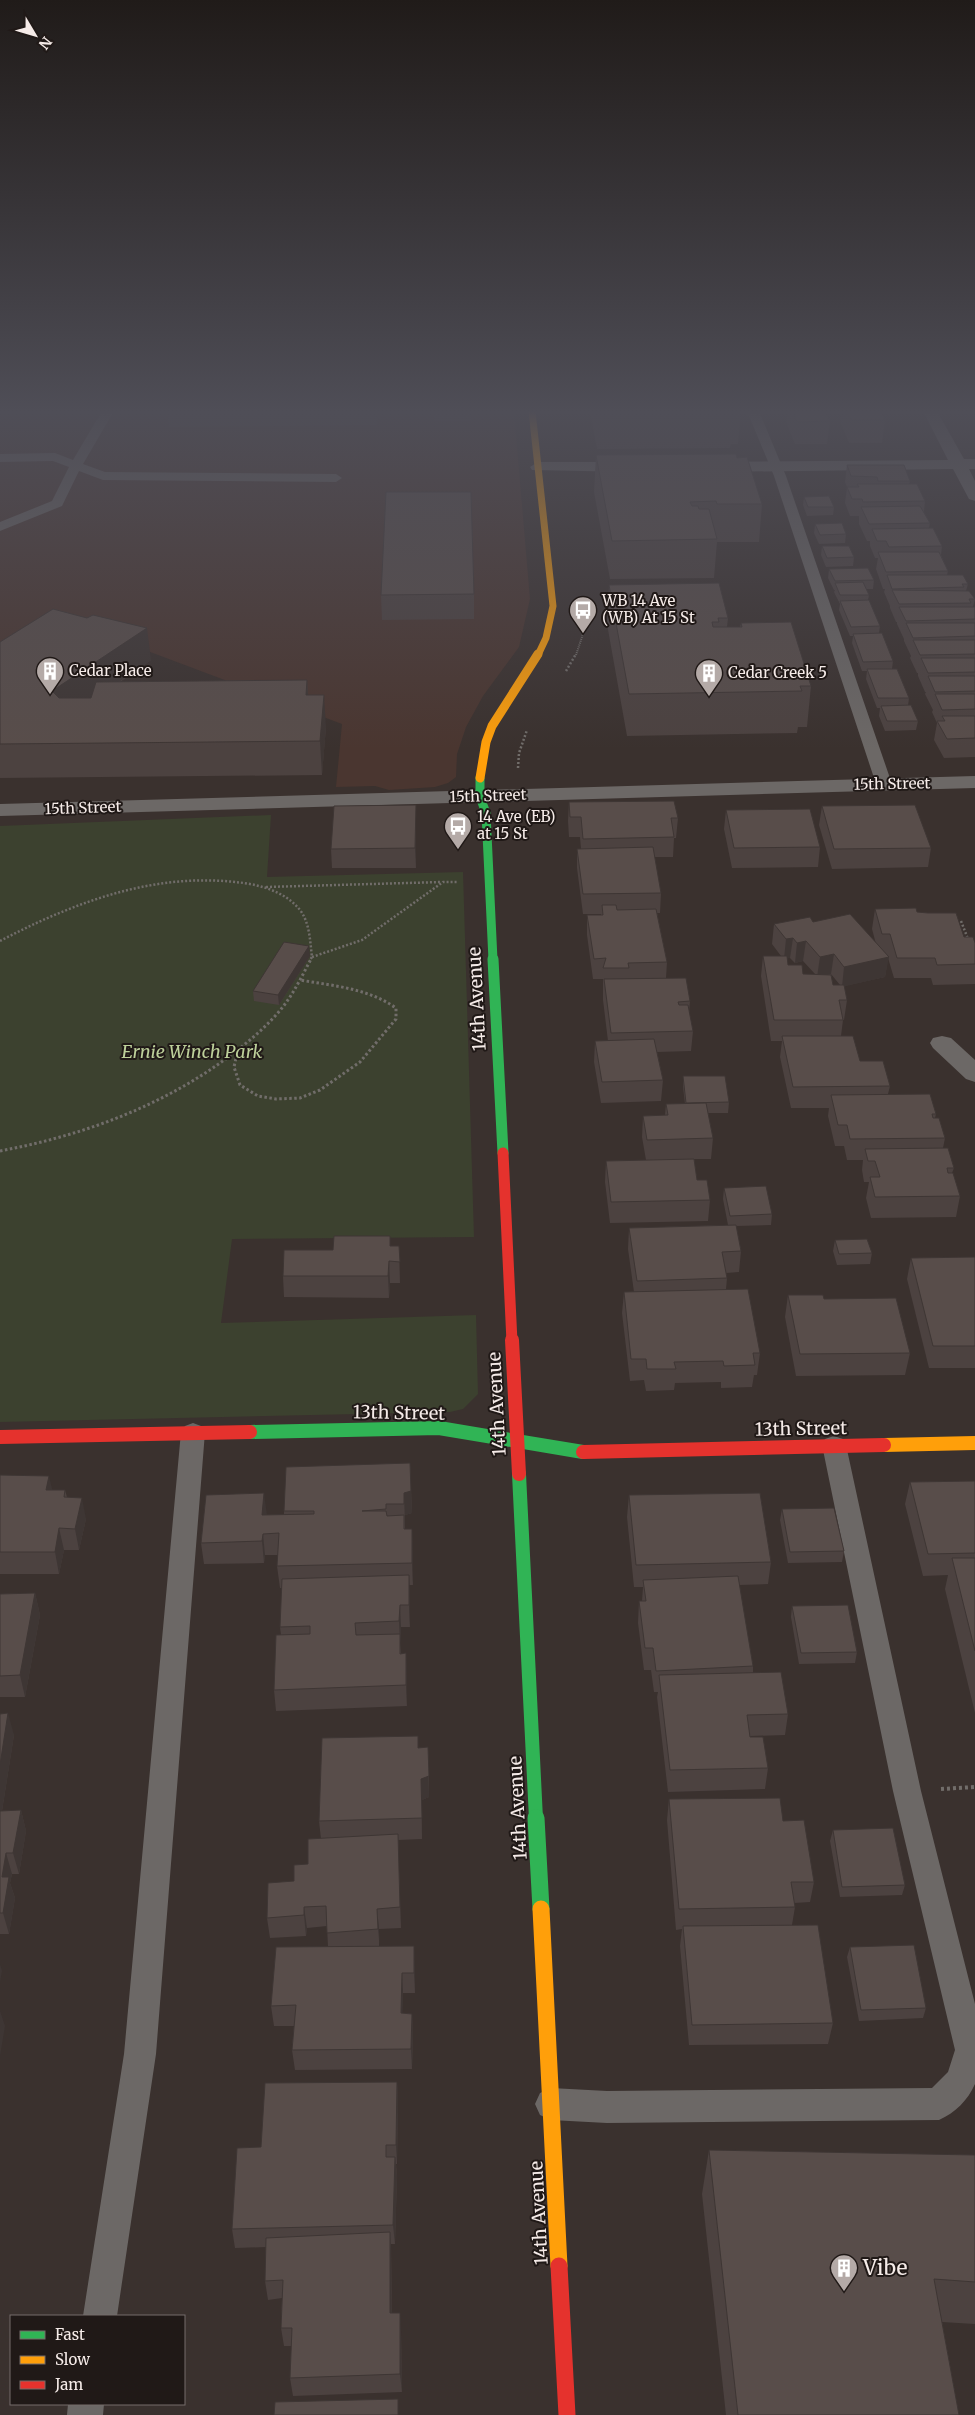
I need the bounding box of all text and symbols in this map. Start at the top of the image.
north arrow [10,10,60,60]
text: N [35,33,56,53]
place label: WB 14 Ave (WB) At 15 St [601,591,695,627]
bus stop icon: WB 14 Ave (WB) At 15 St [568,595,598,634]
building icon: Cedar Place [35,656,65,695]
building icon: Cedar Creek 5 [694,658,724,697]
place label: Cedar Place [69,661,152,680]
place label: Cedar Creek 5 [728,663,827,682]
street label: 15th Street [853,773,931,794]
street label: 15th Street [449,785,527,806]
street label: 15th Street [44,797,122,818]
place label: 14 Ave (EB) at 15 St [477,807,555,843]
bus stop icon: 14 Ave (EB) at 15 St [443,811,473,850]
street label: 14th Avenue [462,946,491,1052]
park label: Ernie Winch Park [122,1040,263,1063]
street label: 14th Avenue [482,1351,511,1457]
street label: 13th Street [353,1400,445,1425]
street label: 13th Street [755,1416,847,1441]
street label: 14th Avenue [503,1755,532,1861]
street label: 14th Avenue [524,2160,553,2266]
building icon: Vibe [829,2253,859,2292]
place label: Vibe [862,2254,908,2281]
legend [10,2315,185,2405]
text: Fast [55,2325,85,2344]
text: Slow [55,2350,90,2369]
text: Jam [54,2375,83,2394]

